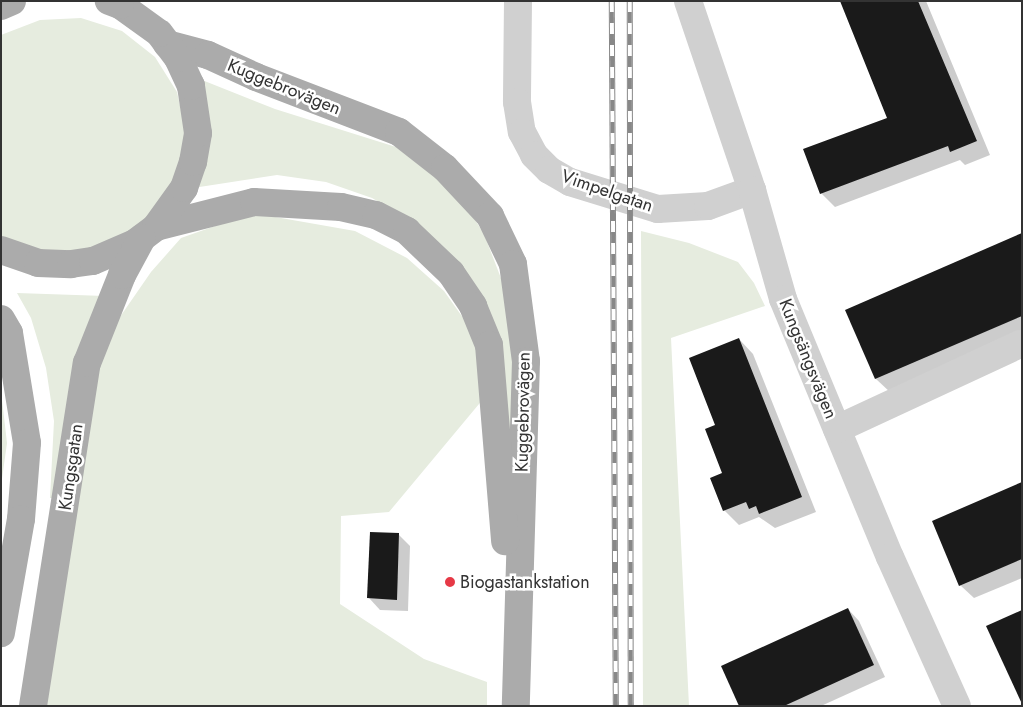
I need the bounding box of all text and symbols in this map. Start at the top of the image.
street label: Kuggebrovägen [224,54,344,120]
street label: Vimpelgatan [558,165,656,217]
street label: Kungsängsvägen [774,296,842,422]
street label: Kuggebrovägen [511,352,535,472]
street label: Kungsgatan [54,422,88,512]
place label: Biogastankstation [460,571,590,593]
marker: Biogastankstation [444,576,456,588]

